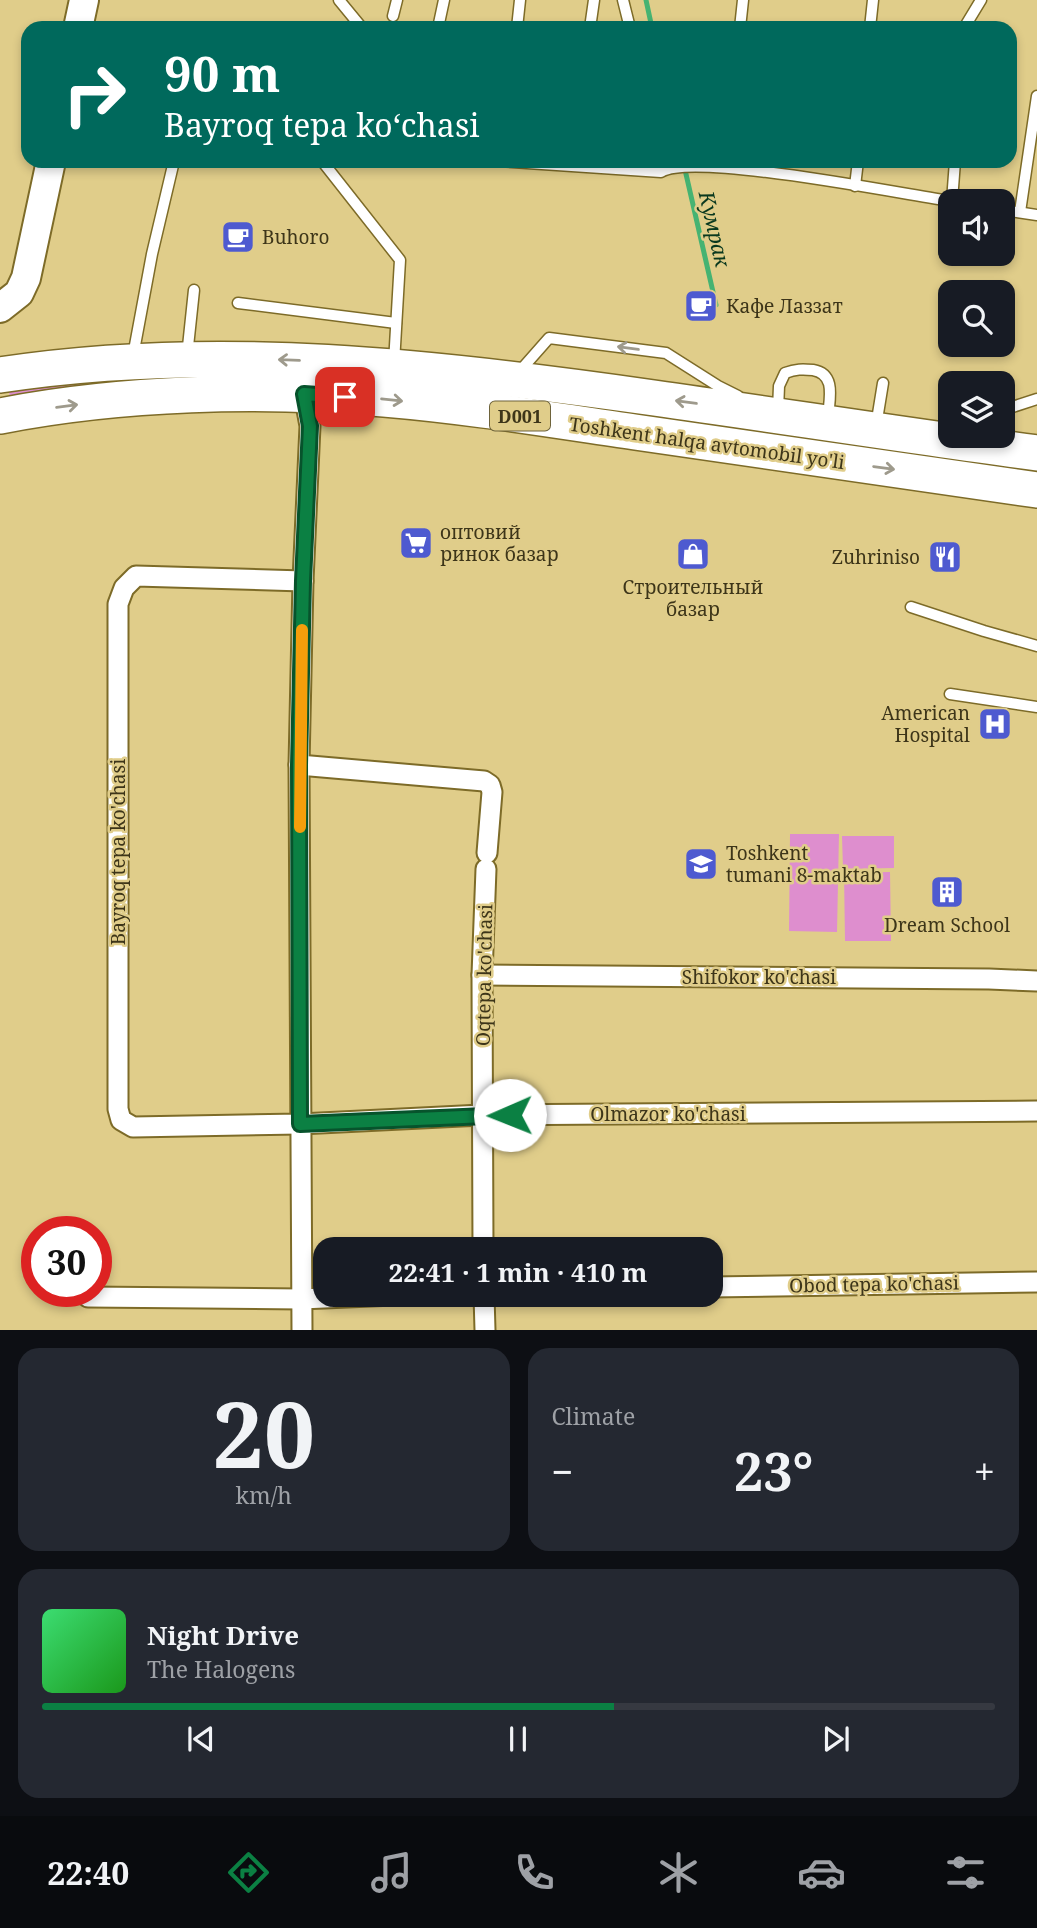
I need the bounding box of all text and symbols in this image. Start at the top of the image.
text: 90 m [164,40,280,106]
icon: right [49,49,140,140]
text: Bayroq tepa koʻchasi [164,103,480,146]
water label: Кумрак [692,187,738,271]
map controls [938,189,1015,448]
button: sound [938,189,1015,266]
cafe icon: Buhoro [219,218,257,256]
place label: Buhoro [262,224,329,250]
button: search [938,280,1015,357]
cafe icon: Кафе Лаззат [682,287,720,325]
place label: Кафе Лаззат [726,293,843,319]
one-way arrow [618,341,640,354]
one-way arrow [278,354,301,367]
pin [315,367,375,427]
button: layers [938,371,1015,448]
icon: arrive [326,378,364,416]
one-way arrow [380,394,403,407]
one-way arrow [675,396,698,409]
one-way arrow [56,399,78,412]
road number: D001 [490,402,550,430]
street label: Toshkent halqa avtomobil yo'li [568,411,846,475]
one-way arrow [873,462,895,475]
place label: оптовий ринок базар [440,519,559,567]
supermarket icon: оптовий ринок базар [397,524,435,562]
shop icon: Строительный базар [674,535,712,573]
restaurant icon: Zuhriniso [926,538,964,576]
place label: Zuhriniso [832,544,920,570]
place label: Строительный базар [623,574,764,622]
place label: American Hospital [881,700,970,748]
hospital icon: American Hospital [976,705,1014,743]
street label: Bayroq tepa ko'chasi [105,759,131,945]
place label: Toshkent tumani 8-maktab [726,840,882,888]
school or university icon: Toshkent tumani 8-maktab [682,845,720,883]
building icon: Dream School [928,873,966,911]
street label: Oqtepa ko'chasi [470,904,498,1046]
place label: Dream School [884,912,1010,938]
street label: Shifokor ko'chasi [682,964,836,990]
position arrow [473,1078,547,1152]
street label: Olmazor ko'chasi [590,1101,746,1127]
speed limit sign: 30 [21,1216,112,1307]
text: 22:41 · 1 min · 410 m [388,1254,648,1290]
street label: Obod tepa ko'chasi [789,1270,959,1298]
text: 20 [212,1371,315,1495]
text: Climate [552,1400,635,1432]
text: 23° [734,1435,813,1506]
text: − [552,1445,574,1497]
text: + [974,1445,995,1497]
text: km/h [236,1479,292,1511]
text: Night Drive [147,1617,299,1653]
text: The Halogens [147,1653,295,1685]
icon: previous [182,1720,220,1758]
icon: pause [499,1720,537,1758]
icon: next [817,1720,855,1758]
icon: directions [224,1848,273,1897]
icon: music [367,1848,416,1897]
icon: phone [510,1848,559,1897]
icon: climate [654,1848,703,1897]
icon: car [797,1848,846,1897]
icon: filters [941,1848,990,1897]
text: 22:40 [47,1851,129,1894]

